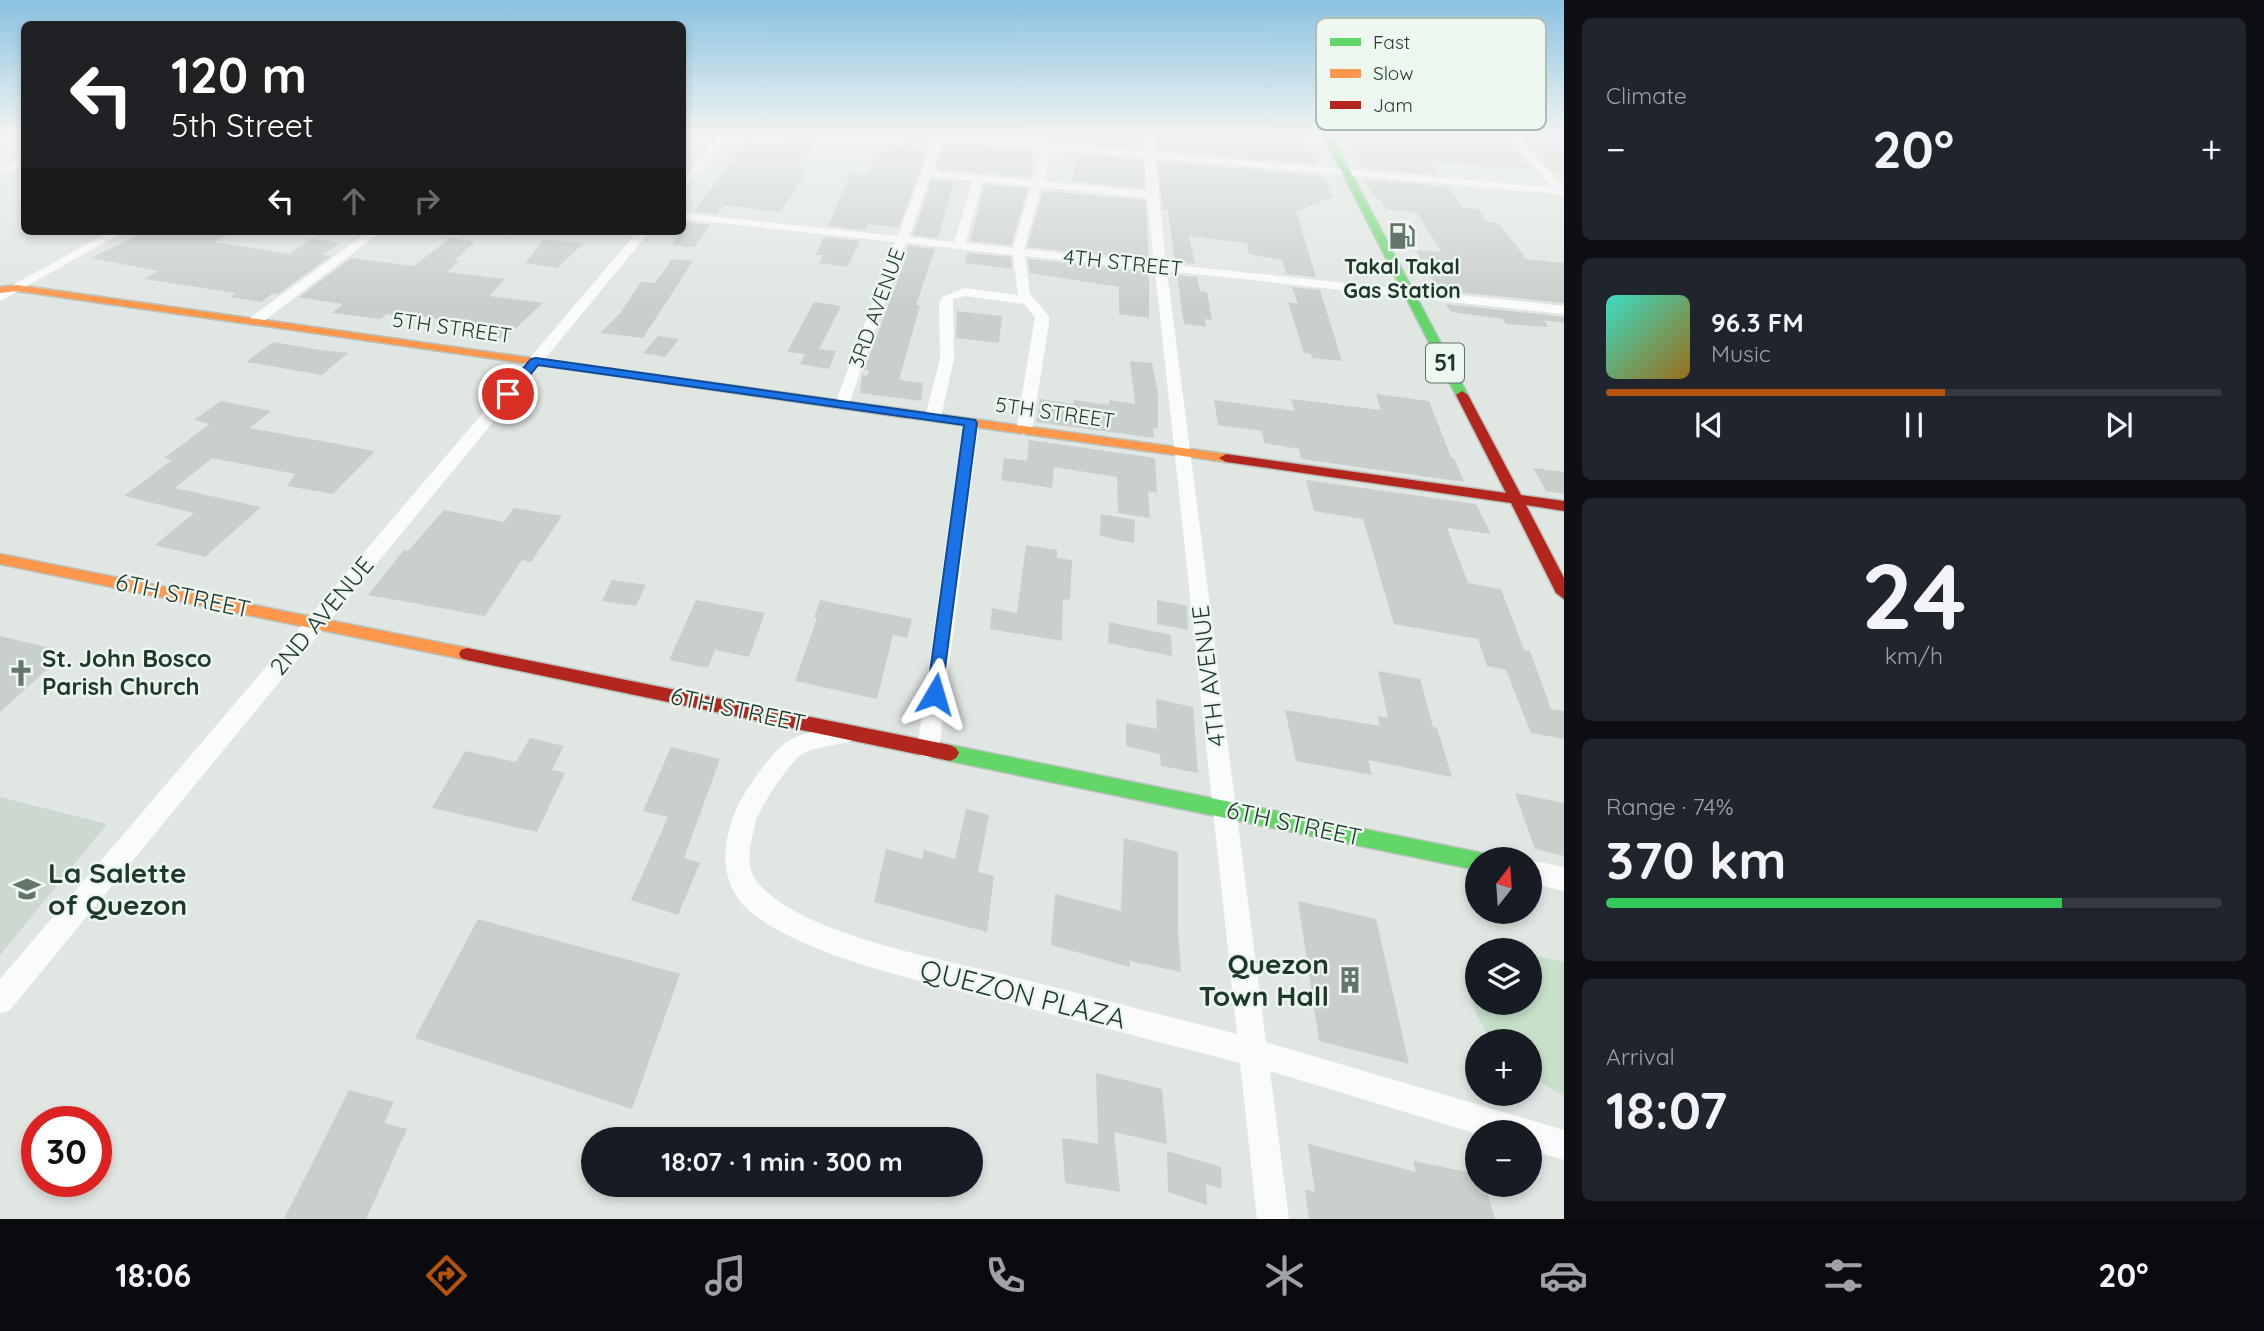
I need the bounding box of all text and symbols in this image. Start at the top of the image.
legend [1316,18,1546,130]
text: Fast [1373,30,1410,54]
text: 120 m [171,44,307,105]
icon: left [56,49,147,140]
text: Slow [1373,61,1414,85]
text: Climate [1606,81,1687,110]
text: Jam [1373,93,1413,117]
text: 5th Street [171,105,314,145]
text: 20° [1872,116,1954,181]
text: − [1606,125,1626,173]
text: + [2201,125,2222,173]
icon: left [262,182,300,220]
icon: ahead [335,182,373,220]
icon: right [408,182,446,220]
fuel station icon: Takal Takal Gas Station [1387,221,1417,251]
street label: 4TH STREET [1062,243,1184,281]
street label: 3RD AVENUE [842,244,910,371]
place label: Takal Takal Gas Station [1343,253,1461,303]
street label: 5TH STREET [391,306,513,348]
text: 96.3 FM [1711,306,1804,339]
text: Music [1711,339,1771,368]
road number: 51 [1426,344,1464,382]
pin [478,364,538,424]
icon: arrive [489,375,527,413]
street label: 5TH STREET [994,391,1116,433]
icon: previous [1690,406,1728,444]
icon: pause [1895,406,1933,444]
icon: next [2100,406,2138,444]
text: 24 [1861,538,1967,652]
street label: 2ND AVENUE [263,550,380,681]
street label: 6TH STREET [113,566,253,624]
street label: 4TH AVENUE [1184,604,1232,748]
text: km/h [1885,641,1943,670]
place label: St. John Bosco Parish Church [42,643,212,701]
position arrow [898,657,972,731]
church icon: St. John Bosco Parish Church [6,658,36,688]
street label: 6TH STREET [668,680,808,738]
text: Range · 74% [1606,792,1734,821]
street label: 6TH STREET [1224,794,1364,852]
text: 370 km [1606,827,1787,892]
north arrow [1465,847,1542,924]
map controls [1465,847,1542,1197]
place label: La Salette of Quezon [48,855,187,922]
school or university icon: La Salette of Quezon [12,874,42,904]
button: layers [1465,938,1542,1015]
place label: Quezon Town Hall [1198,946,1329,1013]
street label: QUEZON PLAZA [917,951,1130,1036]
building icon: Quezon Town Hall [1335,965,1365,995]
button: + [1465,1029,1542,1106]
text: Arrival [1606,1042,1675,1071]
text: 18:07 [1606,1077,1727,1142]
speed limit sign: 30 [21,1106,112,1197]
button: − [1465,1120,1542,1197]
text: 18:07 · 1 min · 300 m [661,1145,903,1178]
icon: directions [422,1251,471,1300]
icon: music [701,1251,750,1300]
icon: phone [981,1251,1030,1300]
icon: climate [1260,1251,1309,1300]
icon: car [1539,1251,1588,1300]
icon: filters [1819,1251,1868,1300]
text: 18:06 [115,1255,191,1295]
text: 20° [2098,1255,2149,1295]

